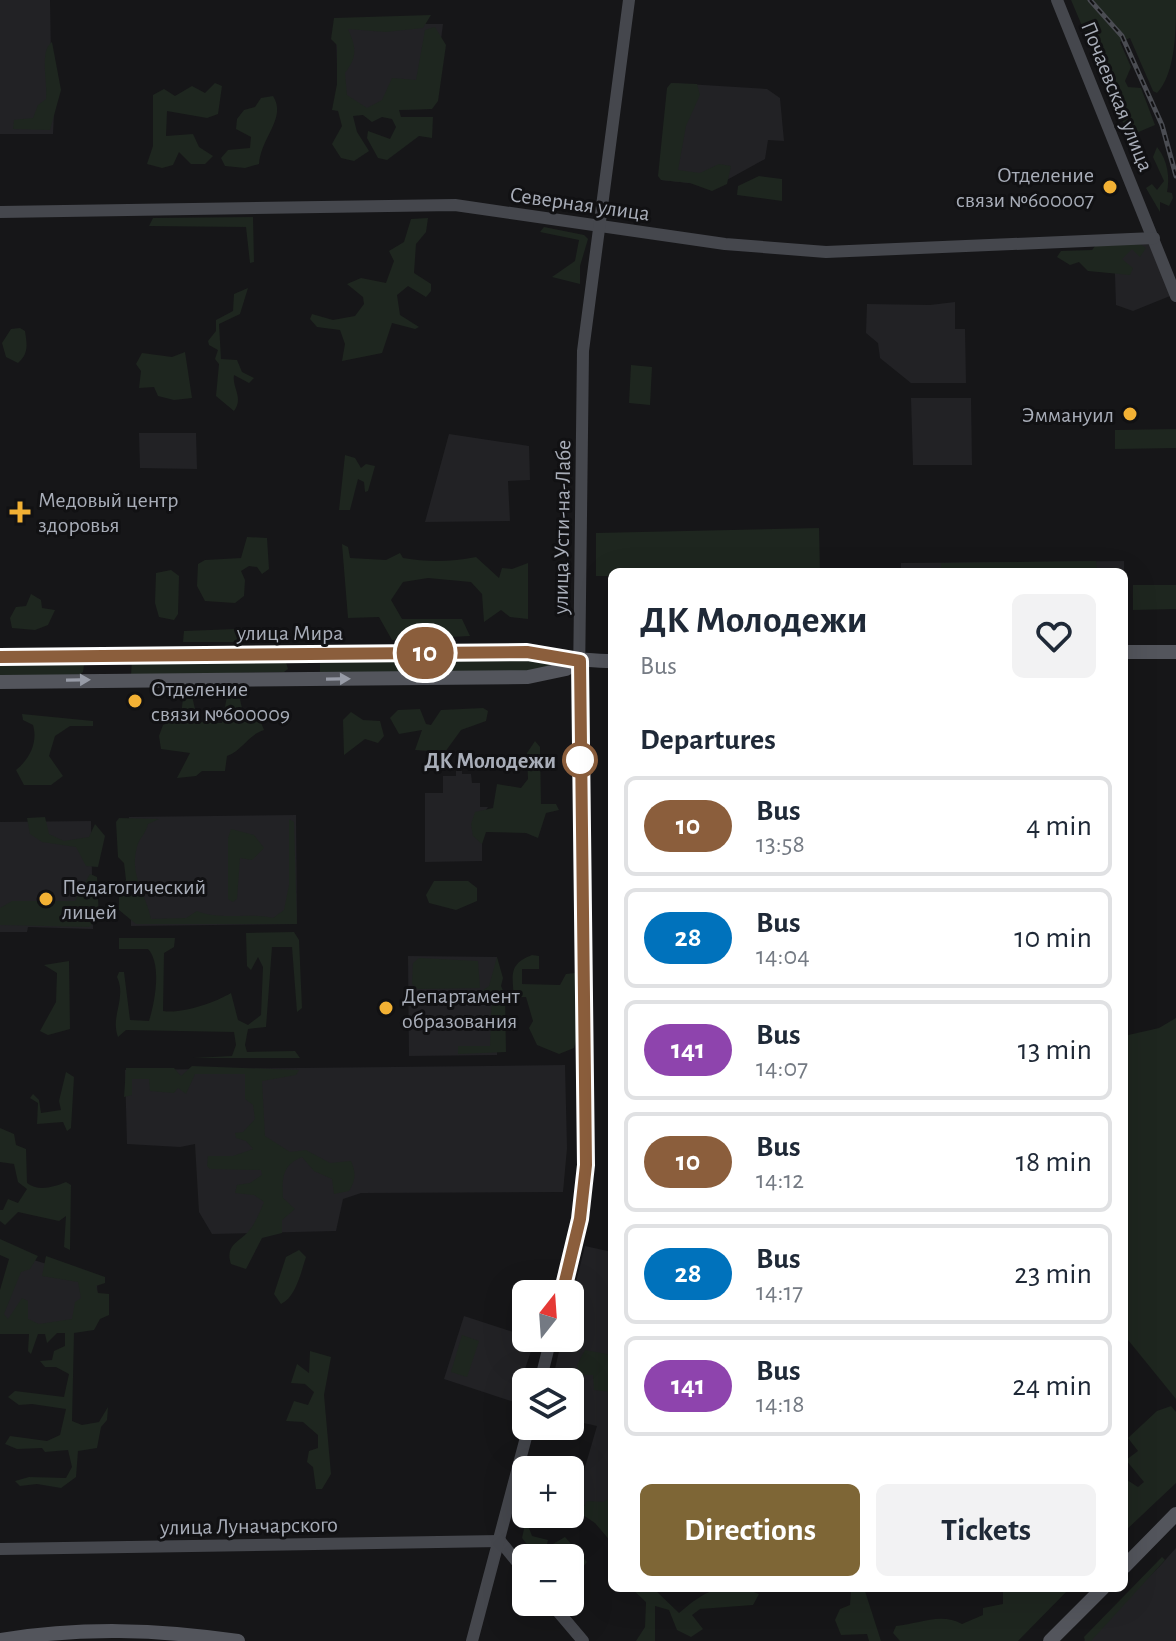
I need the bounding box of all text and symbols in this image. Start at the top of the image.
street label: Почаевская улица [1077,18,1157,175]
place label: Отделение связи №600007 [956,164,1094,211]
marker: Отделение связи №600007 [1101,178,1119,196]
street label: Северная улица [508,183,651,225]
place label: Эммануил [1022,404,1114,426]
marker: Эммануил [1121,405,1139,423]
street label: улица Усти-на-Лабе [549,439,575,616]
place label: Медовый центр здоровья [38,489,178,536]
marker: Медовый центр здоровья [9,501,31,523]
button: heart [1012,594,1096,678]
text: ДК Молодежи [640,602,868,640]
street label: улица Мира [236,622,343,644]
line badge: 10 [389,627,461,679]
text: 10 [413,639,437,667]
text: Bus [640,653,677,679]
one-way arrow [326,673,351,685]
one-way arrow [66,674,91,687]
place label: Отделение связи №600009 [151,678,290,725]
marker: Отделение связи №600009 [126,692,144,710]
text: Departures [640,725,776,755]
marker: ДК Молодежи [563,743,597,777]
place label: ДК Молодежи [424,750,556,772]
text: Bus [756,796,801,826]
text: 4 min [1026,811,1092,841]
text: 10 [676,812,700,840]
text: 13:58 [756,831,805,857]
place label: Педагогический лицей [62,876,206,923]
marker: Педагогический лицей [37,890,55,908]
text: Bus [756,908,801,938]
text: 10 min [1014,923,1092,953]
text: 28 [675,924,702,952]
text: 14:04 [756,943,810,969]
place label: Департамент образования [402,985,521,1032]
marker: Департамент образования [377,999,395,1017]
text: Bus [756,1020,801,1050]
text: 13 min [1018,1035,1092,1065]
text: 141 [671,1036,705,1064]
text: 14:07 [756,1055,808,1081]
text: Bus [756,1132,801,1162]
text: 18 min [1016,1147,1092,1177]
text: 10 [676,1148,700,1176]
text: 14:12 [756,1167,804,1193]
text: Bus [756,1244,801,1274]
text: 23 min [1014,1259,1092,1289]
text: 28 [675,1260,702,1288]
text: 14:17 [756,1279,803,1305]
north arrow [512,1280,584,1352]
map controls [512,1280,584,1616]
text: Bus [756,1356,801,1386]
button: layers [512,1368,584,1440]
text: 24 min [1012,1371,1092,1401]
text: 141 [671,1372,705,1400]
text: 14:18 [756,1391,805,1417]
button: + [512,1456,584,1528]
button: Directions [640,1484,860,1576]
button: Tickets [876,1484,1096,1576]
street label: улица Луначарского [159,1513,338,1539]
button: − [512,1544,584,1616]

